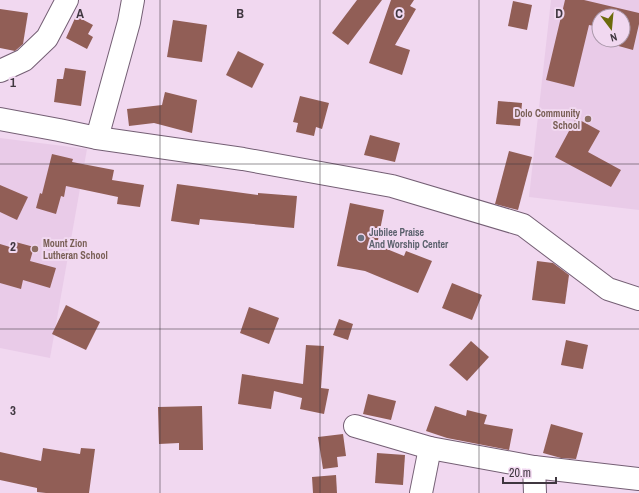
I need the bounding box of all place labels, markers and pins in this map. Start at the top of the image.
place label: Dolo Community School [514,107,580,132]
marker: Dolo Community School [583,114,593,124]
place label: Jubilee Praise And Worship Center [369,226,449,251]
marker: Jubilee Praise And Worship Center [356,233,366,243]
place label: Mount Zion Lutheran School [43,237,108,262]
marker: Mount Zion Lutheran School [30,244,40,254]

